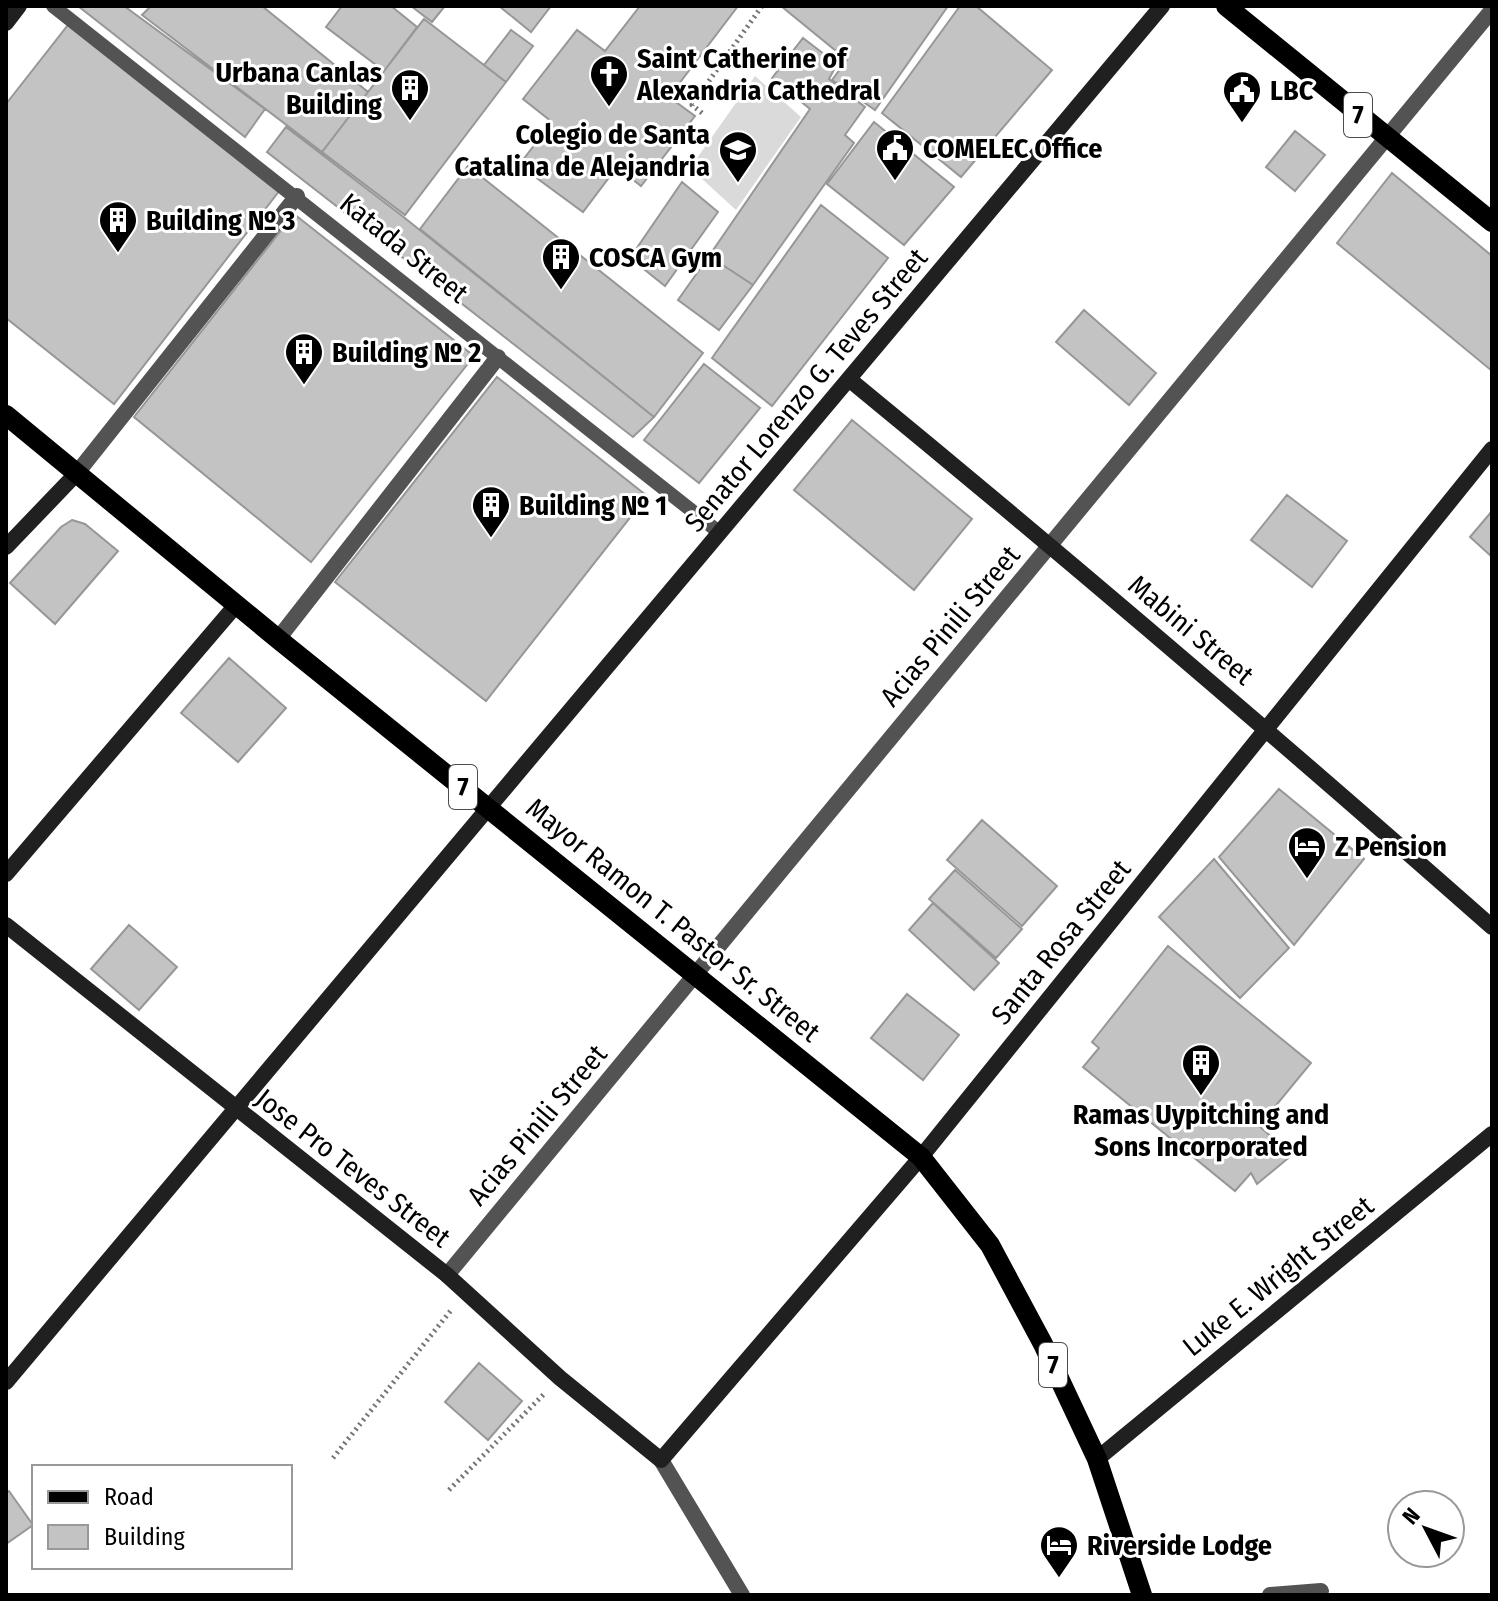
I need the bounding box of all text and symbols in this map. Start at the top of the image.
place label: Saint Catherine of Alexandria Cathedral [636,42,881,107]
church icon: Saint Catherine of Alexandria Cathedral [588,53,630,108]
place label: Urbana Canlas Building [215,56,382,121]
building icon: Urbana Canlas Building [389,67,431,122]
public building icon: LBC [1221,69,1263,124]
place label: LBC [1270,74,1314,107]
road number: 7 [1344,93,1372,137]
place label: Colegio de Santa Catalina de Alejandria [454,118,710,183]
public building icon: COMELEC Office [874,127,916,182]
school or university icon: Colegio de Santa Catalina de Alejandria [717,129,759,184]
place label: COMELEC Office [923,132,1102,165]
street label: Katada Street [333,186,475,310]
building icon: Building № 3 [97,199,139,254]
place label: Building № 3 [146,204,296,237]
building icon: COSCA Gym [540,236,582,291]
place label: COSCA Gym [589,241,722,274]
street label: Senator Lorenzo G. Teves Street [678,241,935,538]
building icon: Building № 2 [283,331,325,386]
place label: Building № 2 [332,336,481,369]
building icon: Building № 1 [470,484,512,539]
place label: Building № 1 [519,489,667,522]
street label: Acias Pinili Street [873,538,1027,713]
street label: Mabini Street [1122,568,1261,692]
road number: 7 [449,765,477,809]
street label: Mayor Ramon T. Pastor Sr. Street [520,791,827,1049]
hotel icon: Z Pension [1286,825,1328,880]
place label: Z Pension [1335,830,1447,863]
street label: Santa Rosa Street [985,852,1138,1031]
street label: Acias Pinili Street [460,1037,614,1212]
building icon: Ramas Uypitching and Sons Incorporated [1180,1042,1222,1097]
street label: Jose Pro Teves Street [249,1082,458,1255]
place label: Ramas Uypitching and Sons Incorporated [1073,1098,1329,1163]
street label: Luke E. Wright Street [1176,1188,1381,1363]
road number: 7 [1039,1343,1067,1387]
legend [32,1465,292,1569]
text: Road [104,1483,154,1511]
north arrow [1386,1489,1466,1569]
text: N [1397,1502,1426,1530]
text: Building [104,1523,186,1551]
hotel icon: Riverside Lodge [1038,1524,1080,1579]
place label: Riverside Lodge [1087,1529,1272,1562]

